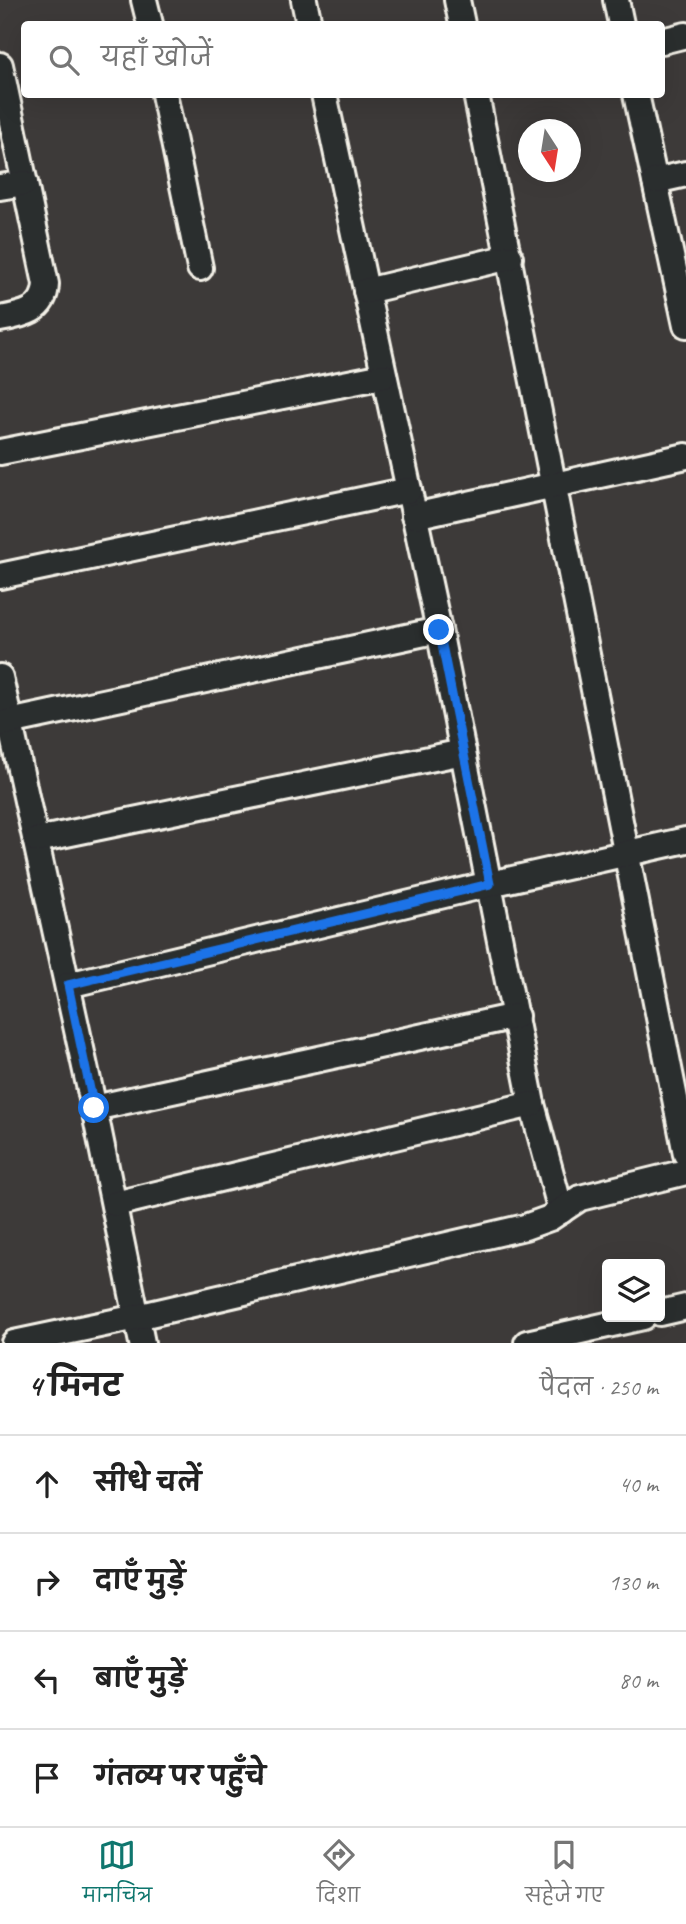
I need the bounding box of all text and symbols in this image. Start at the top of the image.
search box [21,21,665,98]
icon: search [45,41,83,79]
text: यहाँ खोजें [101,41,212,74]
north arrow [518,119,581,182]
route end [423,614,454,645]
route start [78,1092,109,1123]
map controls [602,1259,665,1322]
button: layers [602,1259,665,1322]
text: 4 मिनट [28,1367,122,1405]
text: पैदल · 250 m [540,1373,658,1402]
icon: ahead [28,1465,66,1503]
text: सीधे चलें [95,1466,201,1499]
text: 40 m [619,1470,658,1499]
icon: right [28,1563,66,1601]
text: दाएँ मुड़ें [95,1564,185,1597]
text: 130 m [609,1568,658,1597]
icon: left [28,1661,66,1699]
text: बाएँ मुड़ें [95,1662,186,1695]
text: 80 m [619,1666,658,1695]
icon: arrive [28,1759,66,1797]
text: गंतव्य पर पहुँचे [95,1760,266,1793]
tab: मानचित्र [82,1836,152,1916]
tab: दिशा [317,1836,360,1916]
tab: सहेजे गए [525,1836,604,1916]

